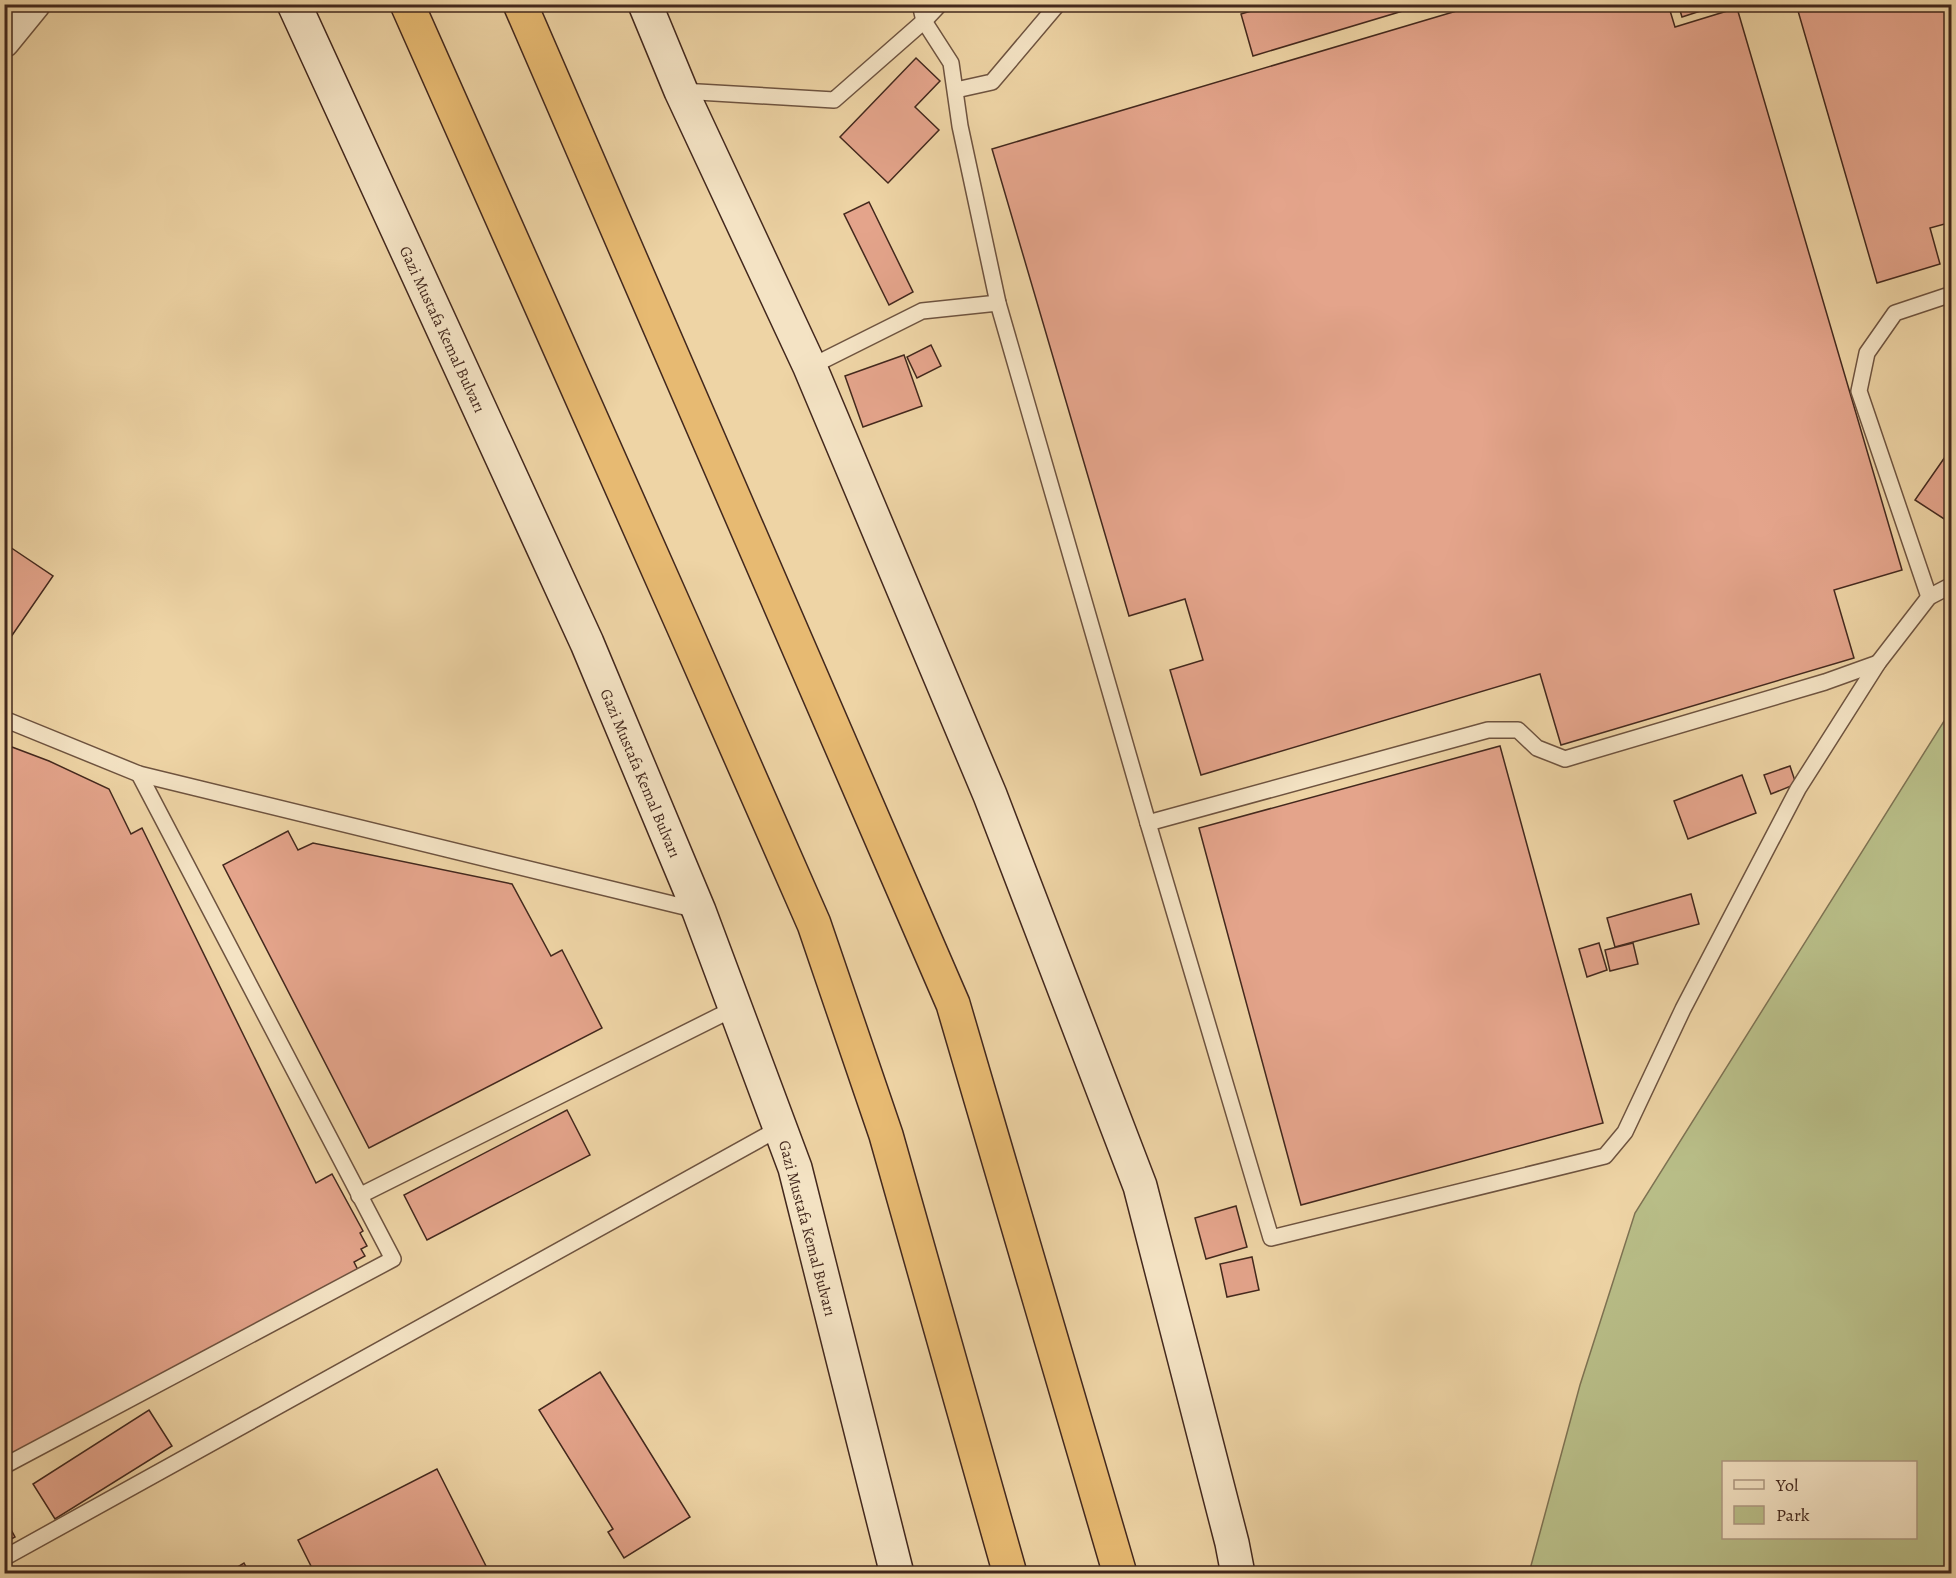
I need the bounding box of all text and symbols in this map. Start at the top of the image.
street label: Gazi Mustafa Kemal Bulvarı [394,243,490,416]
street label: Gazi Mustafa Kemal Bulvarı [595,686,686,861]
street label: Gazi Mustafa Kemal Bulvarı [773,1138,841,1319]
legend [1722,1461,1917,1539]
text: Yol [1775,1473,1799,1497]
text: Park [1776,1503,1810,1527]

